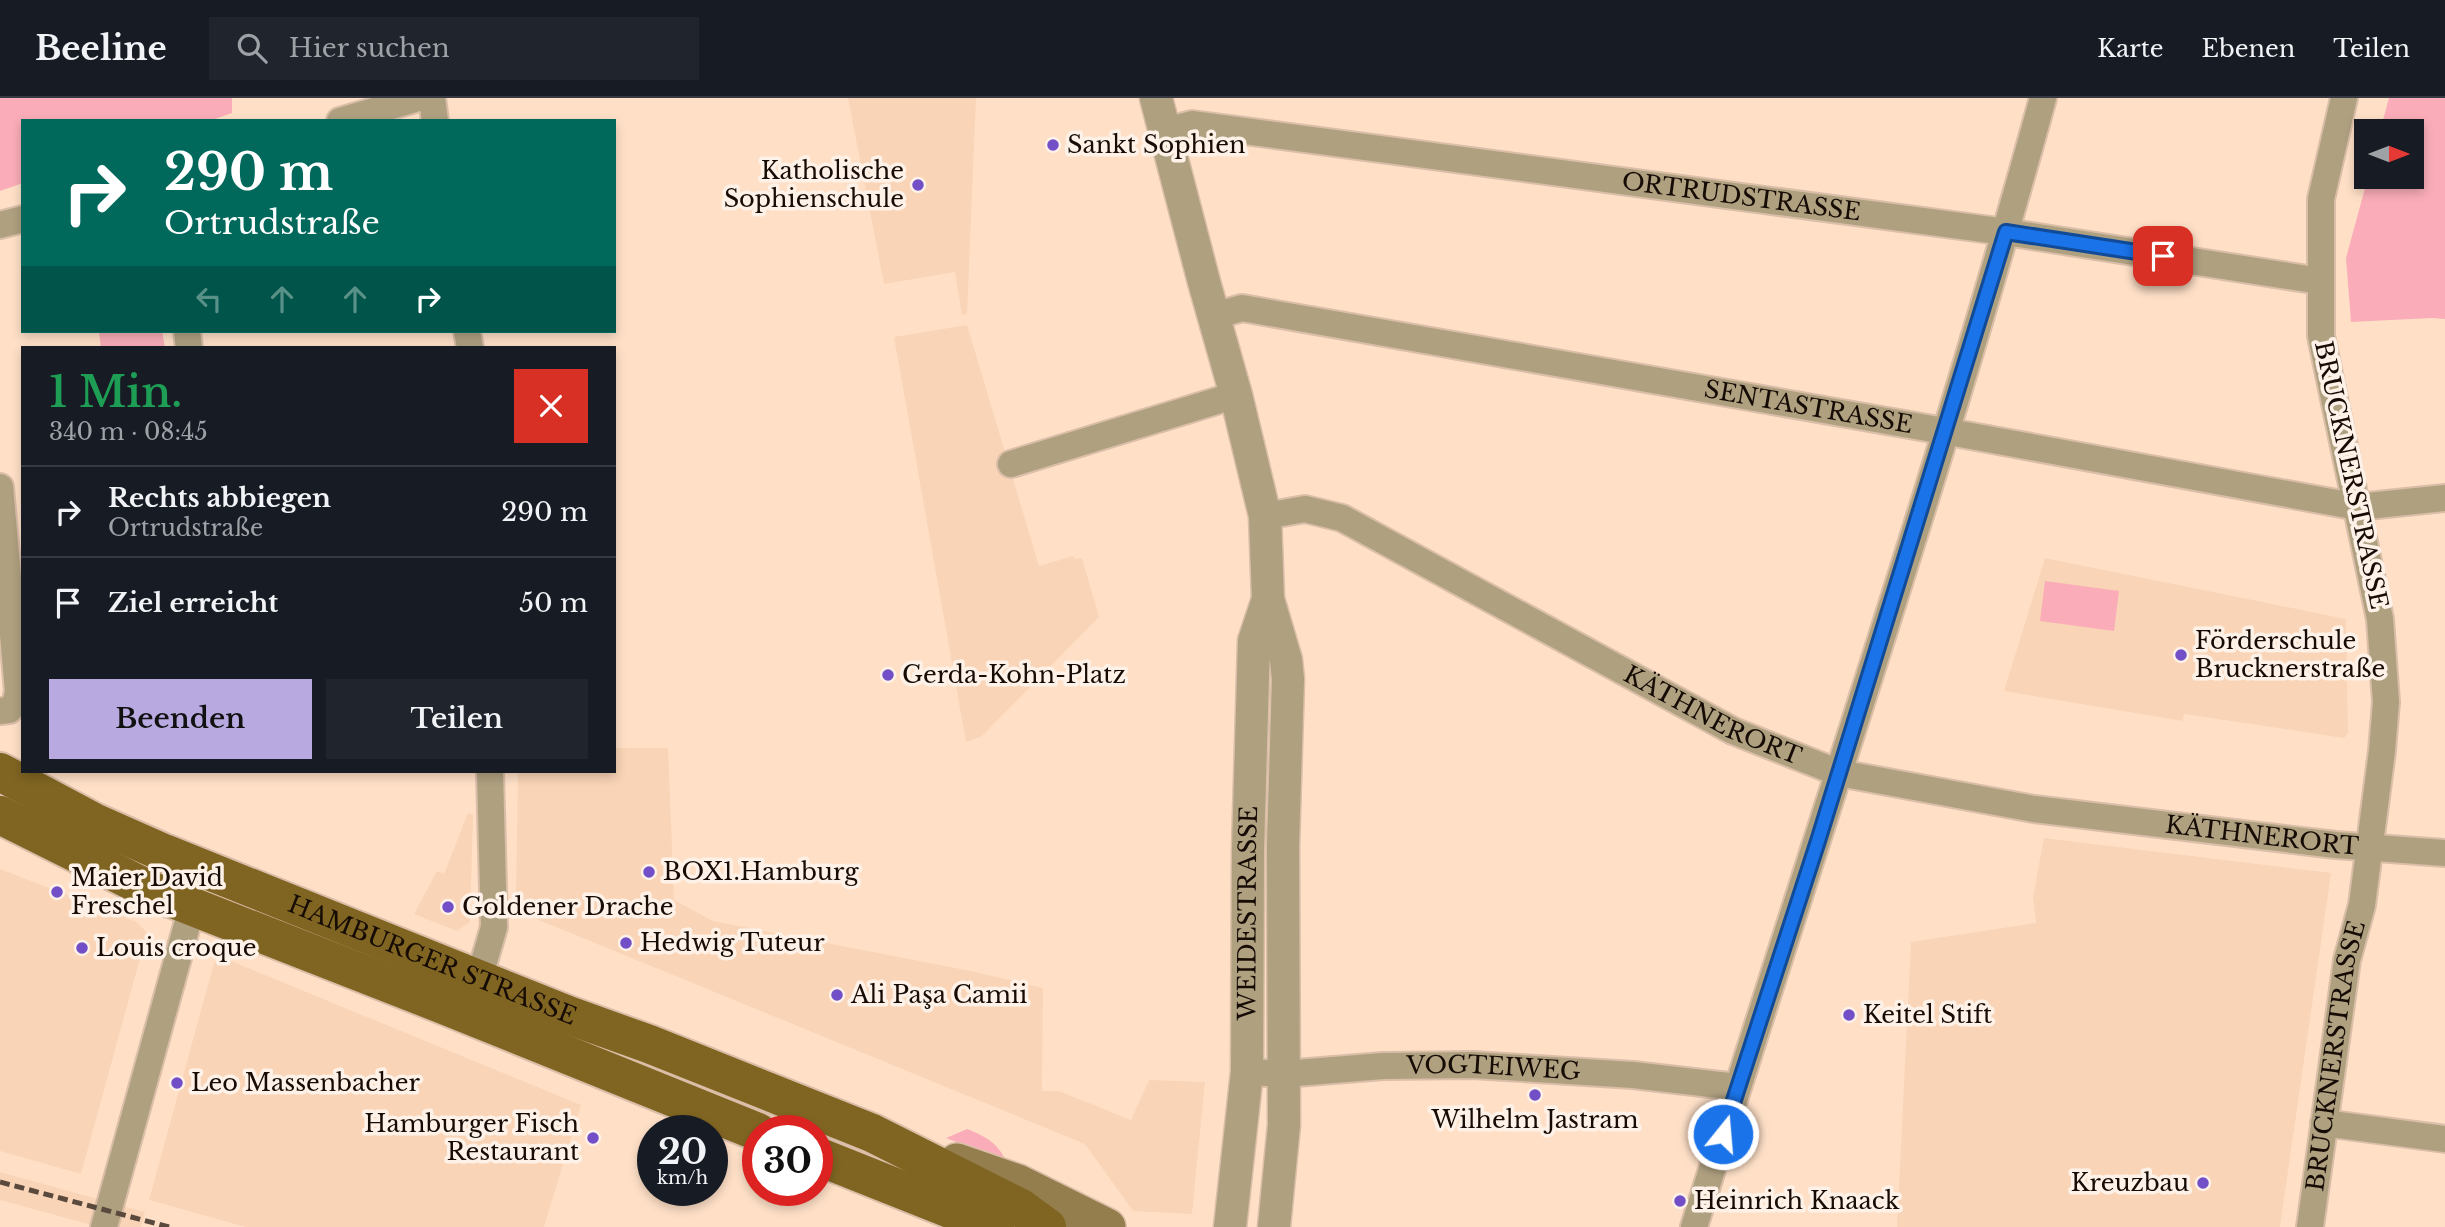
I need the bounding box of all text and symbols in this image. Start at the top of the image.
search box [209,17,699,80]
text: Beeline [35,28,167,69]
icon: search [233,29,271,67]
text: Hier suchen [289,32,450,64]
text: Karte [2097,34,2164,63]
text: Ebenen [2202,34,2295,63]
text: Teilen [2333,34,2410,63]
north arrow [2354,119,2424,189]
map controls [2354,119,2424,189]
place label: Sankt Sophien [1067,130,1246,159]
marker: Sankt Sophien [1045,137,1061,153]
text: 290 m [164,142,333,203]
icon: right [49,147,140,238]
place label: Katholische Sophienschule [724,156,904,213]
street label: ORTRUDSTRASSE [1620,166,1863,227]
marker: Katholische Sophienschule [910,177,926,193]
text: Ortrudstraße [164,203,380,243]
pin [2133,226,2193,286]
icon: arrive [2144,237,2182,275]
icon: left [190,280,228,318]
icon: ahead [263,280,301,318]
icon: ahead [336,280,374,318]
icon: right [409,280,447,318]
street label: BRUCKNERSTRASSE [2309,338,2394,612]
text: 1 Min. [49,366,182,418]
button: close [514,369,588,443]
street label: SENTASTRASSE [1702,374,1915,439]
text: 340 m · 08:45 [49,418,208,446]
text: Rechts abbiegen [108,482,331,514]
icon: right [49,493,87,531]
text: 290 m [501,496,588,528]
text: Ortrudstraße [108,514,263,542]
icon: arrive [49,584,87,622]
text: Ziel erreicht [108,587,278,619]
text: 50 m [519,587,588,619]
place label: Förderschule Brucknerstraße [2195,626,2385,683]
marker: Förderschule Brucknerstraße [2173,647,2189,663]
street label: KÄTHNERORT [1619,659,1806,771]
place label: Gerda-Kohn-Platz [902,660,1126,689]
marker: Gerda-Kohn-Platz [880,667,896,683]
button: Beenden [49,679,312,759]
button: Teilen [326,679,588,759]
street label: WEIDESTRASSE [1232,805,1263,1021]
street label: KÄTHNERORT [2164,810,2360,861]
place label: BOX1.Hamburg [663,857,859,886]
place label: Maier David Freschel [71,863,223,920]
marker: BOX1.Hamburg [641,864,657,880]
marker: Maier David Freschel [49,884,65,900]
street label: HAMBURGER STRASSE [284,889,581,1031]
place label: Goldener Drache [462,892,673,921]
marker: Goldener Drache [440,899,456,915]
street label: BRUCKNERSTRASSE [2300,917,2371,1193]
place label: Hedwig Tuteur [640,928,825,957]
place label: Louis croque [96,933,256,962]
marker: Hedwig Tuteur [618,935,634,951]
marker: Louis croque [74,940,90,956]
place label: Ali Paşa Camii [850,980,1027,1009]
marker: Ali Paşa Camii [829,987,845,1003]
place label: Keitel Stift [1863,1000,1992,1029]
marker: Keitel Stift [1841,1007,1857,1023]
street label: VOGTEIWEG [1405,1050,1582,1086]
place label: Leo Massenbacher [191,1068,420,1097]
marker: Leo Massenbacher [169,1075,185,1091]
marker: Wilhelm Jastram [1527,1087,1543,1103]
position arrow [1686,1097,1760,1171]
place label: Wilhelm Jastram [1430,1105,1639,1134]
place label: Hamburger Fisch Restaurant [364,1109,579,1166]
speed limit sign: 30 [742,1115,833,1206]
marker: Hamburger Fisch Restaurant [585,1130,601,1146]
text: 20 [658,1130,707,1173]
text: km/h [657,1167,708,1189]
place label: Kreuzbau [2071,1168,2189,1197]
marker: Kreuzbau [2195,1175,2211,1191]
place label: Heinrich Knaack [1694,1186,1900,1215]
marker: Heinrich Knaack [1672,1193,1688,1209]

